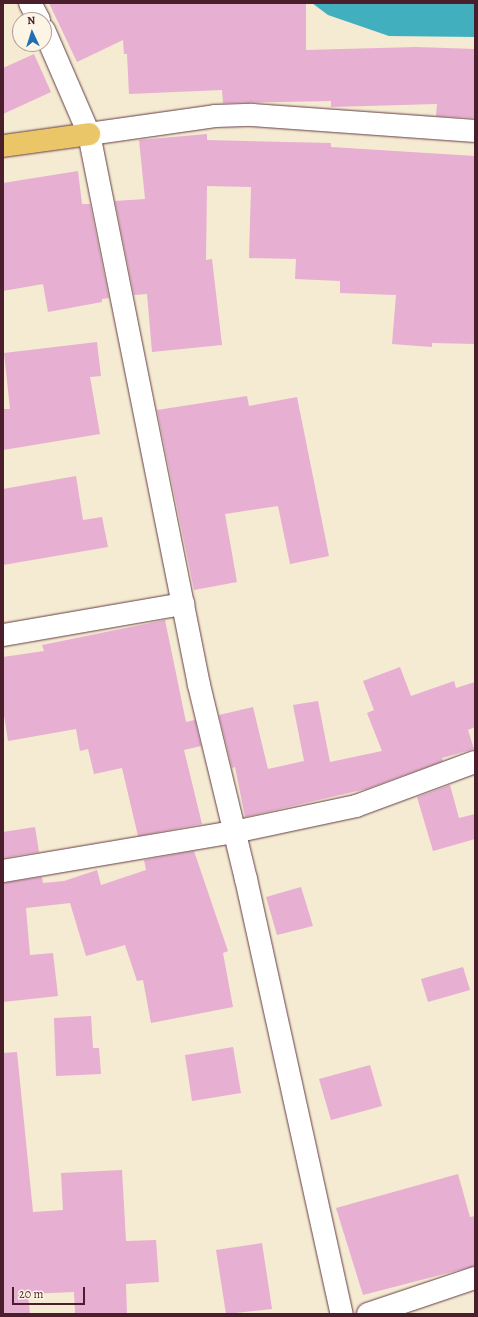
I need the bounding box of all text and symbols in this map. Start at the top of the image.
north arrow [12,12,52,52]
text: N [27,13,36,28]
scale bar [14,1279,87,1305]
text: 20 m [19,1286,43,1302]

